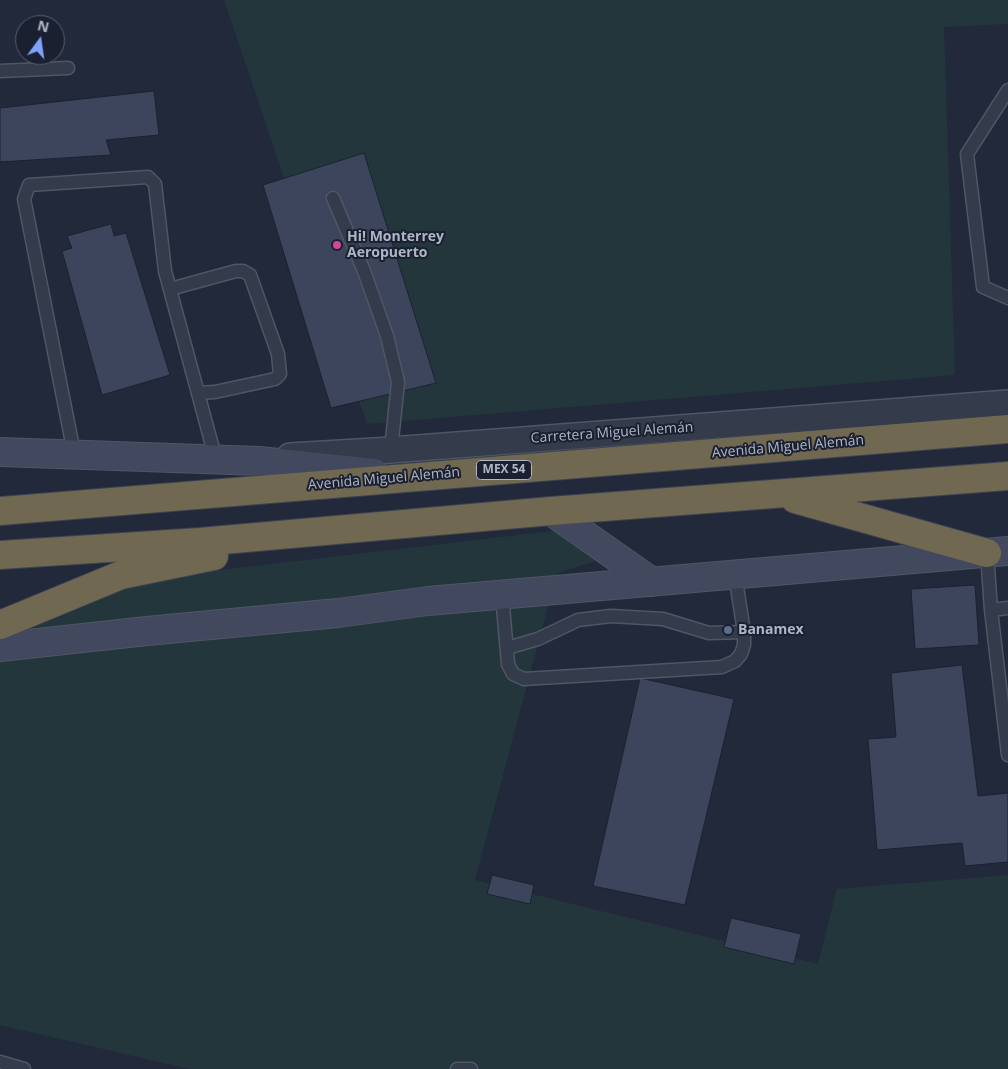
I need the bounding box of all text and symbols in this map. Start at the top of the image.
north arrow [15,15,65,65]
text: N [36,15,51,37]
place label: Hi! Monterrey Aeropuerto [347,229,444,262]
marker: Hi! Monterrey Aeropuerto [331,239,343,251]
street label: Carretera Miguel Alemán [530,419,694,447]
street label: Avenida Miguel Alemán [711,432,865,462]
road number: MEX 54 [476,460,532,480]
street label: Avenida Miguel Alemán [307,464,461,494]
place label: Banamex [738,622,804,638]
marker: Banamex [722,624,734,636]

